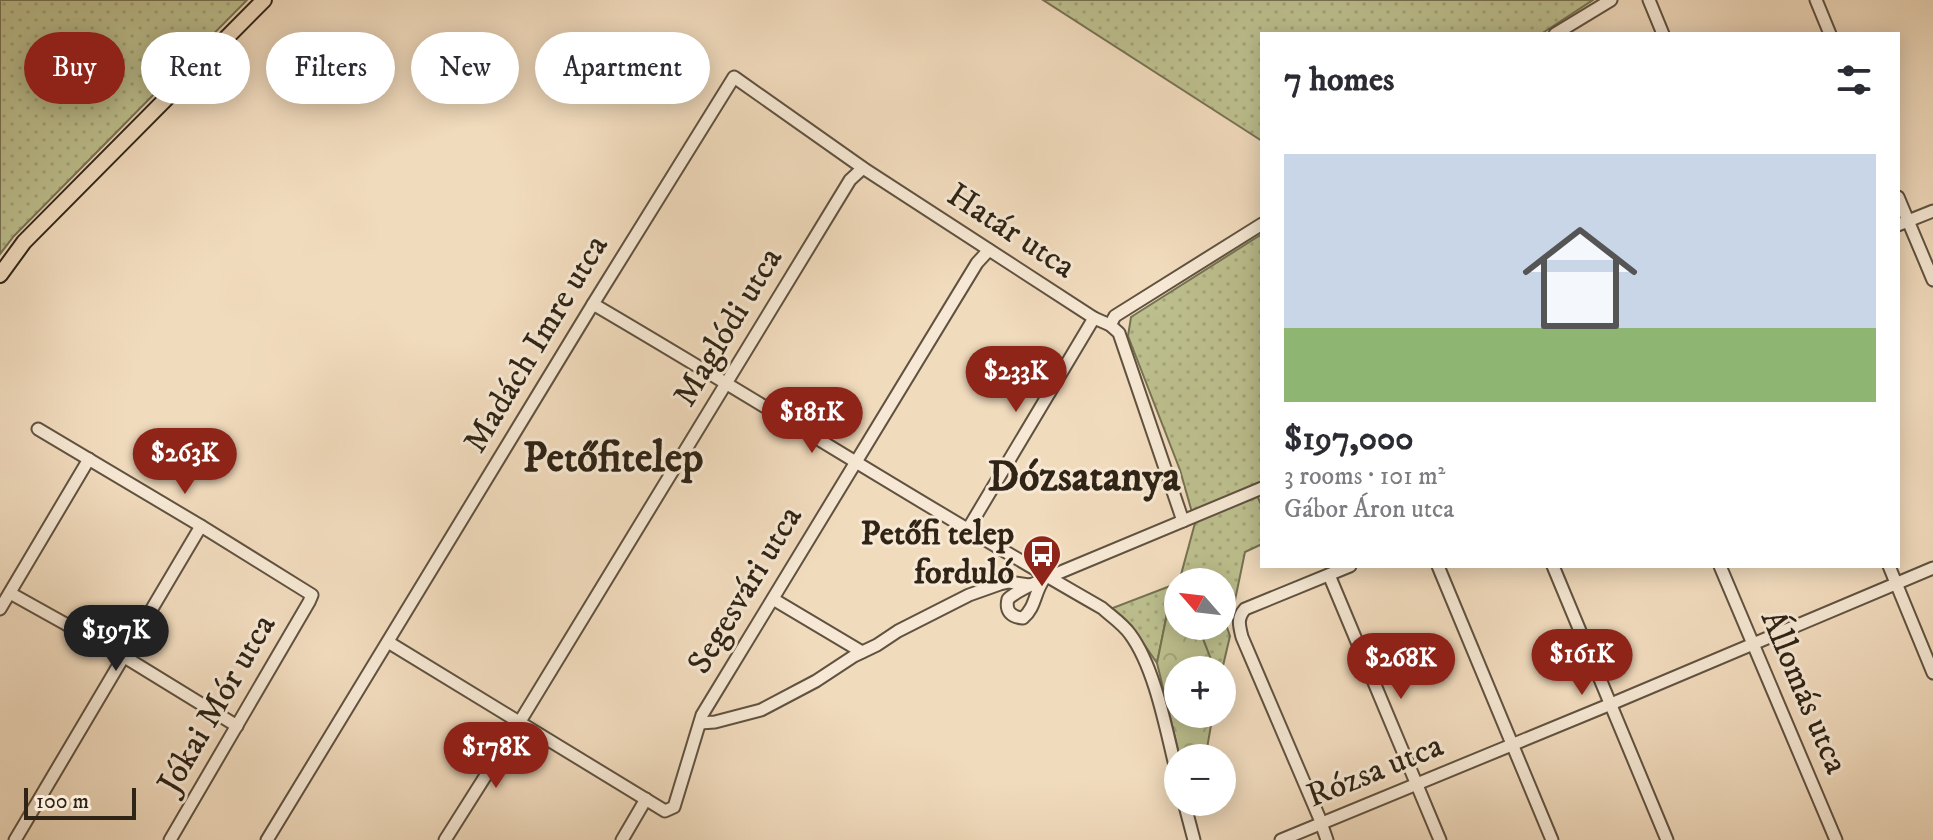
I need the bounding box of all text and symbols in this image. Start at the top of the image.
chip: Buy [24,32,125,104]
chip: Rent [141,32,250,104]
chip: Filters [266,32,395,104]
chip: New [411,32,519,104]
chip: Apartment [535,32,710,104]
icon: filters [1832,58,1876,102]
text: 7 homes [1284,59,1394,101]
street label: Határ utca [939,174,1084,288]
icon: home [1508,206,1652,350]
street label: Madách Imre utca [454,227,618,461]
street label: Maglódi utca [664,239,792,414]
pin: $233K [960,346,1072,414]
text: $233K [984,355,1048,388]
pin: $181K [756,387,868,455]
text: $181K [780,396,844,429]
text: $197,000 [1284,418,1414,460]
pin: $263K [129,428,241,496]
district label: Petőfitelep [523,433,703,485]
text: $263K [151,437,219,470]
district label: Dózsatanya [988,452,1181,504]
text: 3 rooms · 101 m² [1284,460,1445,493]
text: Gábor Áron utca [1284,493,1454,526]
street label: Segesvári utca [678,498,812,682]
place label: Petőfi telep forduló [861,513,1014,594]
bus stop icon: Petőfi telep forduló [1021,533,1063,588]
north arrow [1164,568,1236,640]
map controls [1164,568,1236,816]
street label: Állomás utca [1751,604,1857,781]
pin: $197K [60,605,172,673]
street label: Jókai Mór utca [147,606,285,804]
text: $197K [82,614,150,647]
pin: $161K [1526,629,1638,697]
pin: $268K [1345,633,1457,701]
text: $161K [1550,638,1614,671]
text: $268K [1365,642,1437,675]
button: + [1164,656,1236,728]
pin: $178K [440,722,552,790]
street label: Rózsa utca [1301,724,1450,817]
text: $178K [462,731,530,764]
button: − [1164,744,1236,816]
scale bar [24,784,136,820]
text: 100 m [36,788,89,815]

